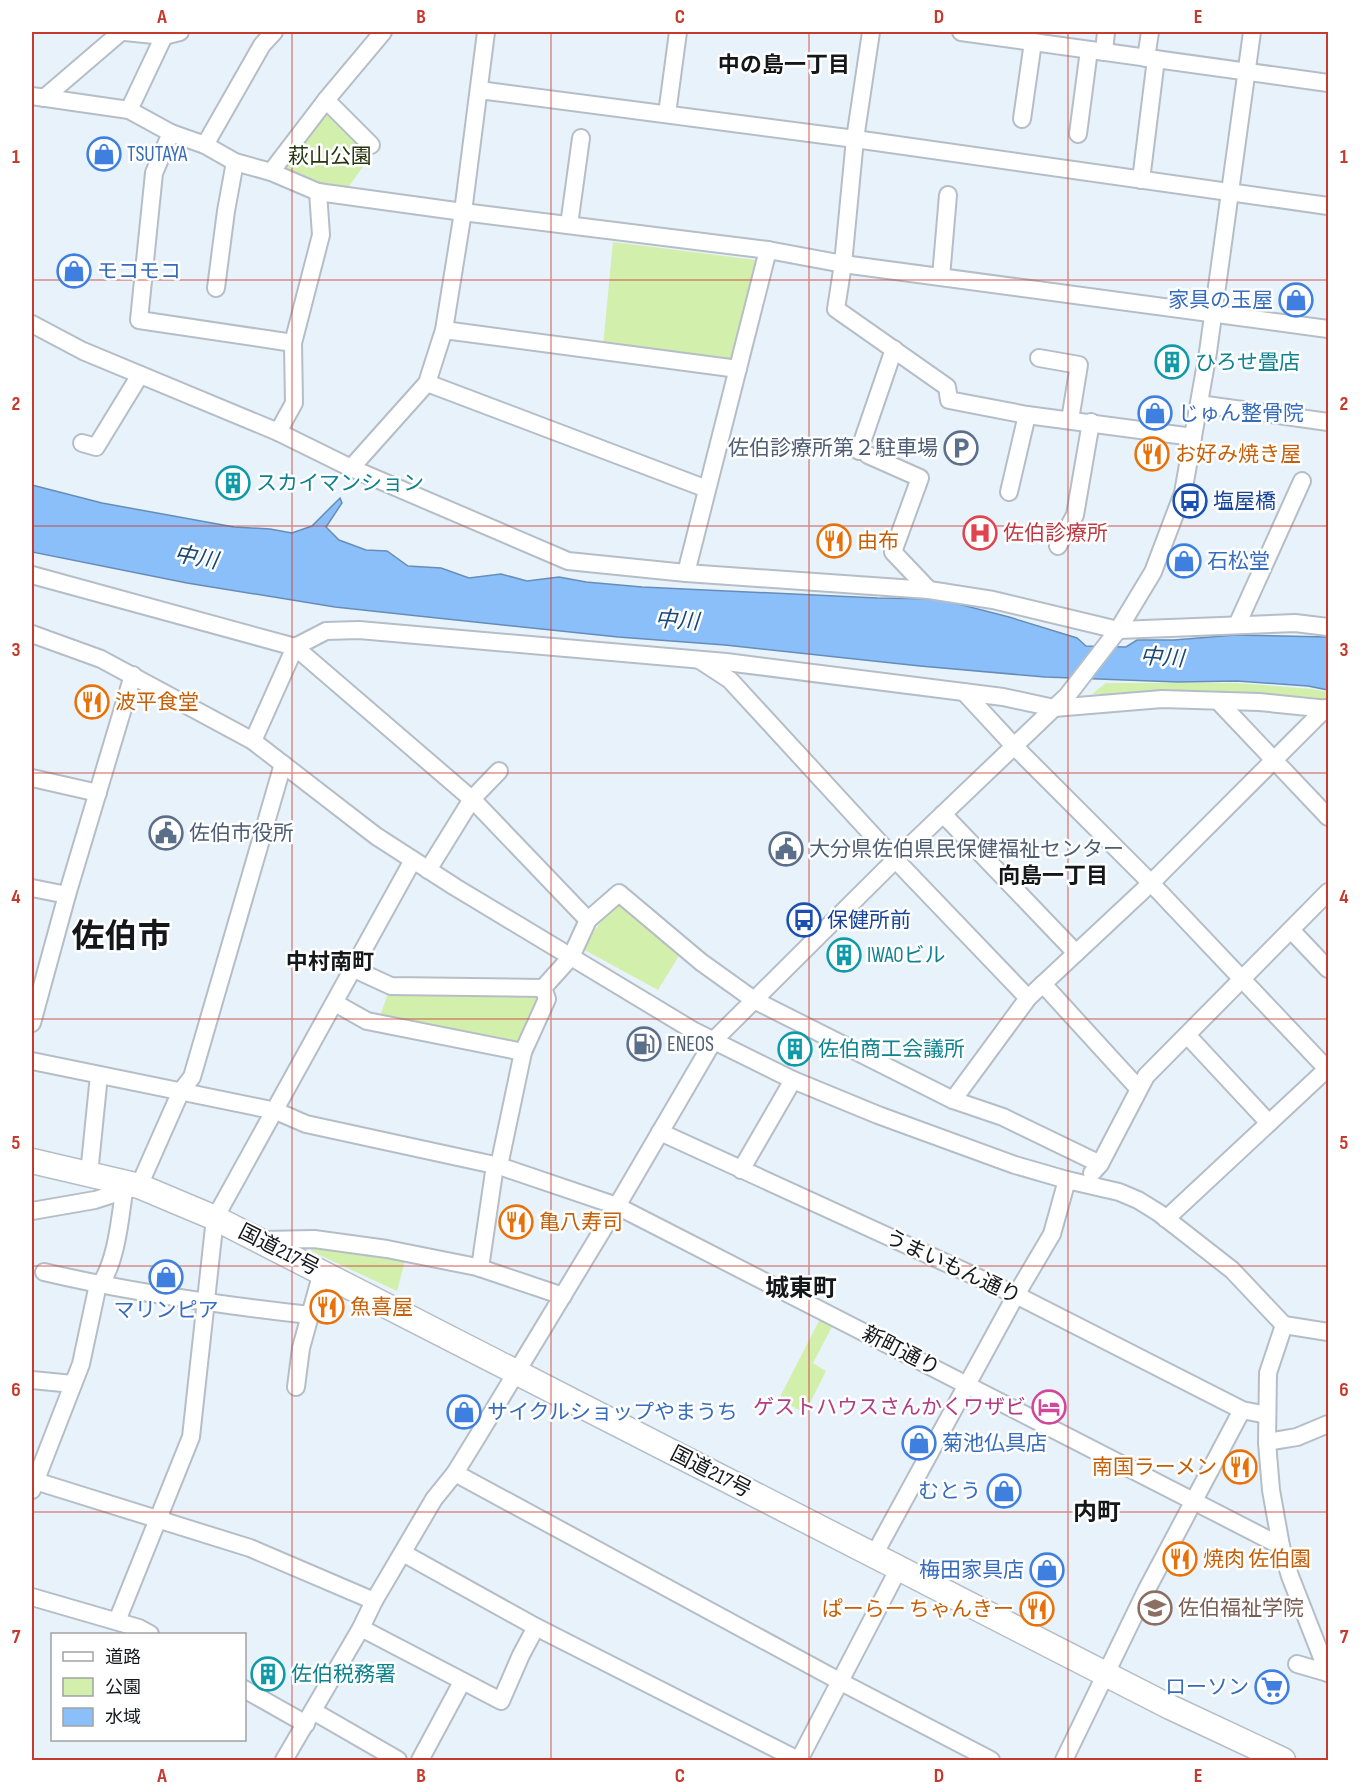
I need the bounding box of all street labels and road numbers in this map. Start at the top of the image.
street label: 国道217号 [234,1219,324,1281]
street label: うまいもん通り [881,1225,1025,1309]
street label: 新町通り [858,1321,944,1381]
street label: 国道217号 [666,1441,756,1503]

